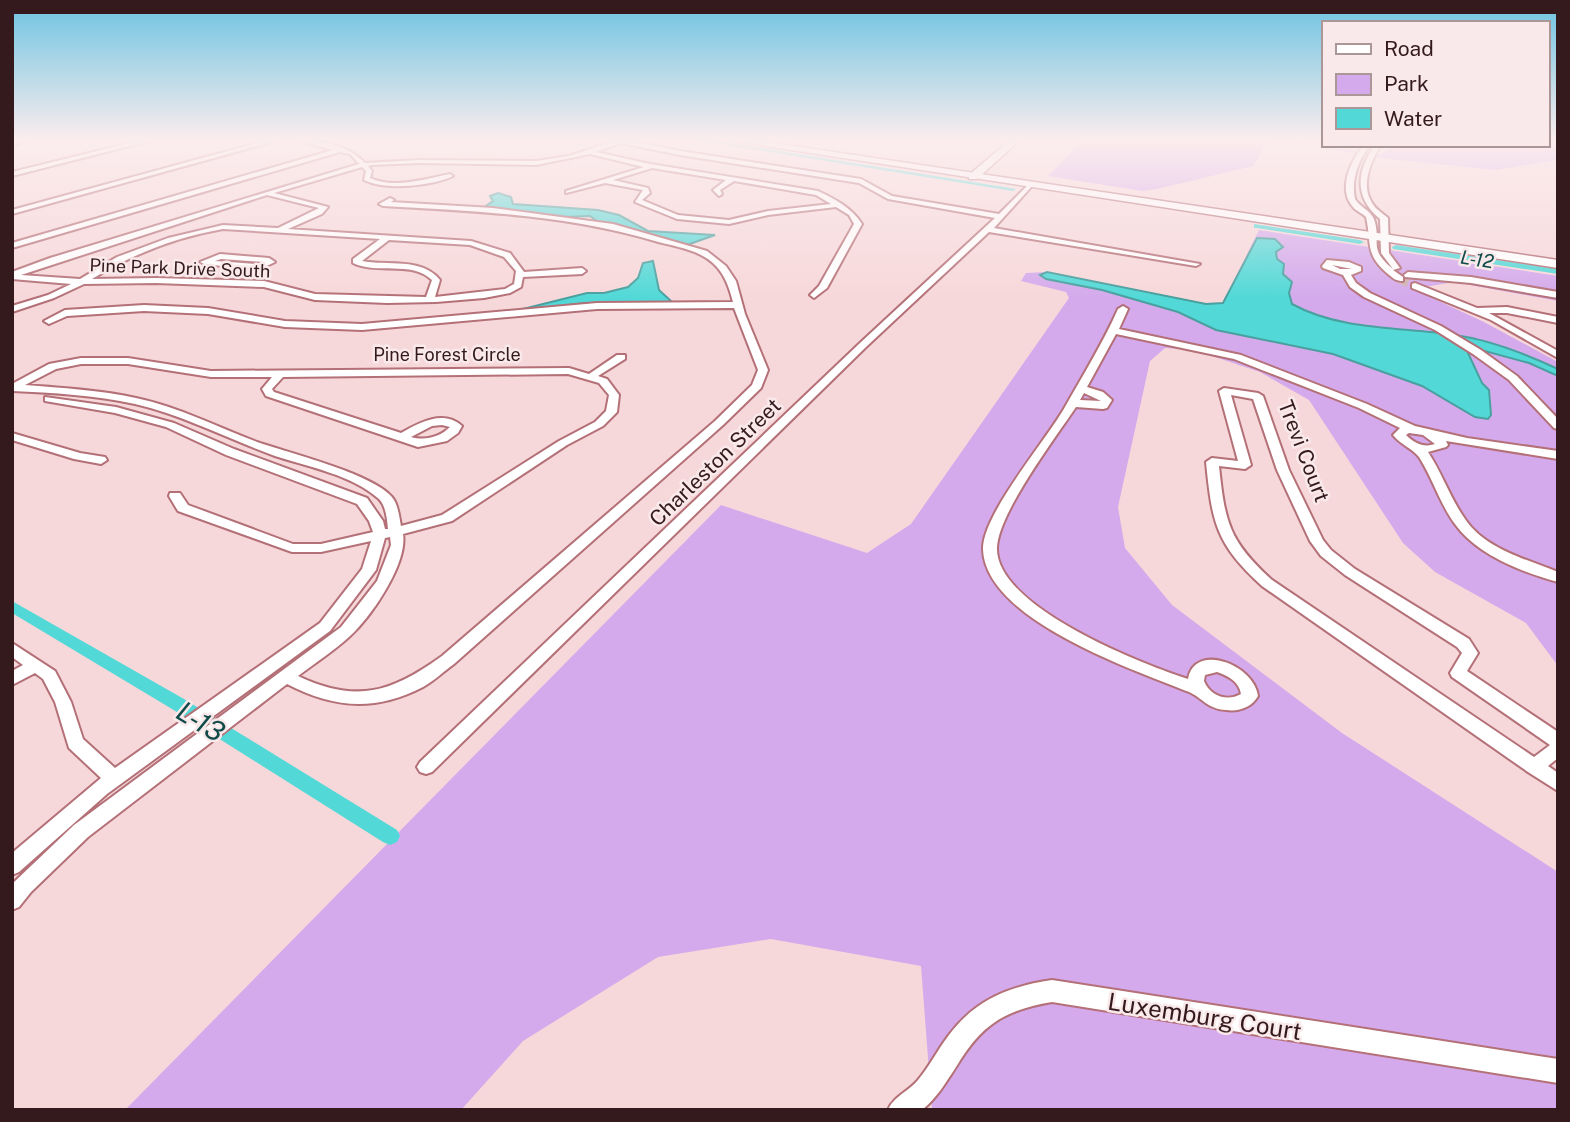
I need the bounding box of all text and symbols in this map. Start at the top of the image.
legend [1322,21,1549,147]
text: Road [1384,36,1434,61]
text: Park [1384,71,1429,96]
text: Water [1384,106,1442,131]
water label: L-12 [1459,246,1495,272]
street label: Pine Park Drive South [89,254,271,282]
street label: Pine Forest Circle [373,344,521,365]
street label: Charleston Street [644,393,786,531]
street label: Trevi Court [1273,397,1335,505]
water label: L-13 [171,694,231,748]
street label: Luxemburg Court [1106,987,1304,1045]

